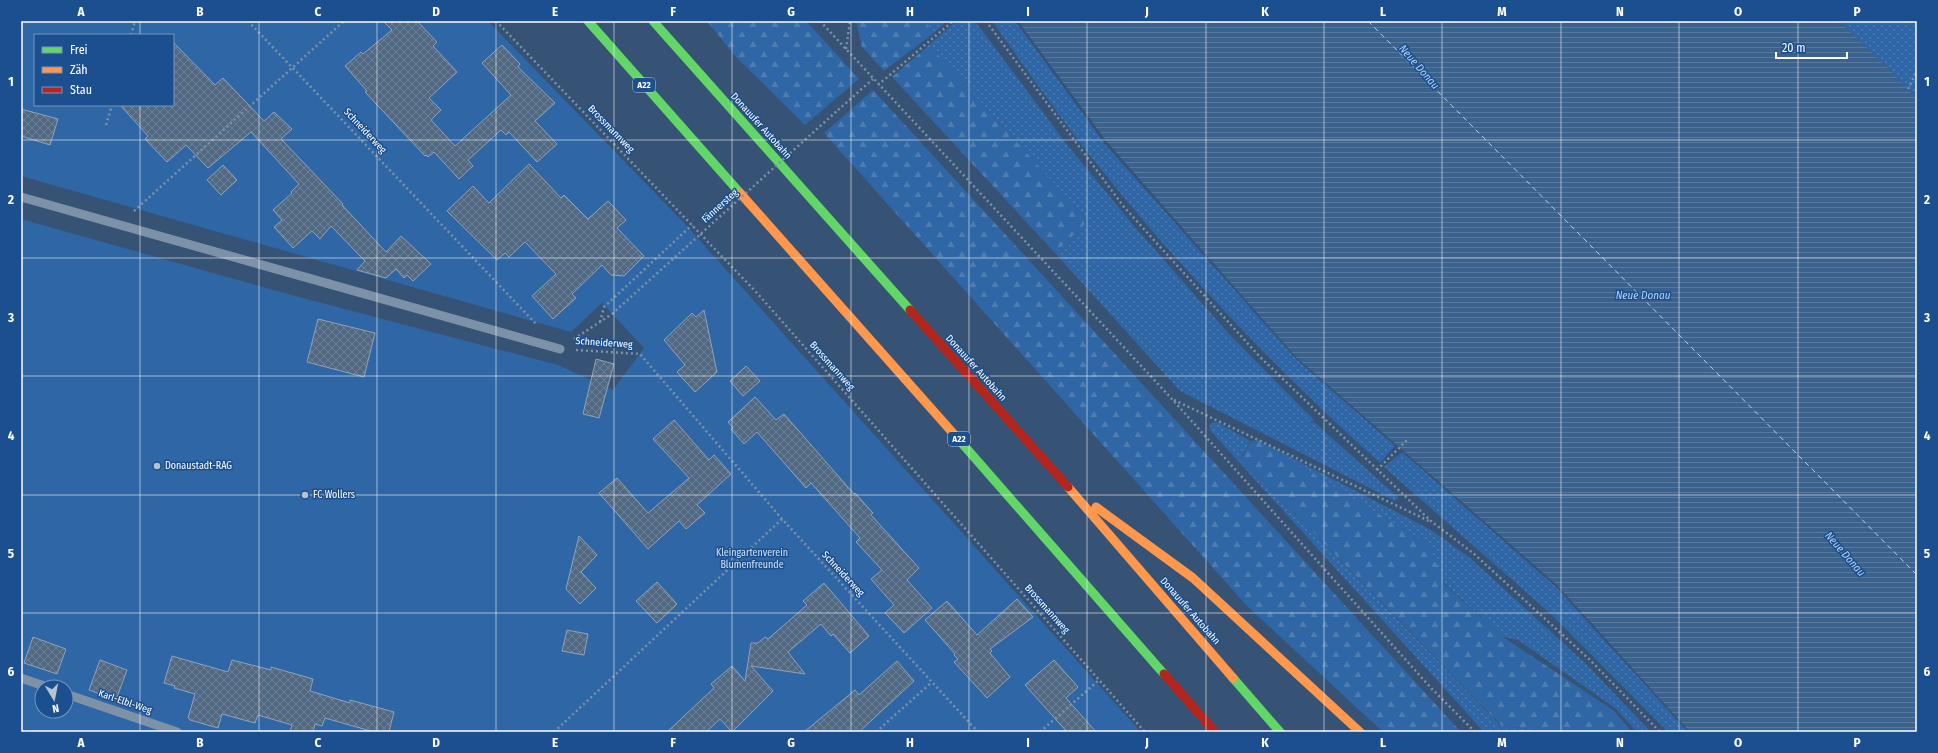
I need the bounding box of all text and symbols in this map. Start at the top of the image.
text: A [76,4,85,19]
text: B [196,4,204,19]
text: C [315,4,322,19]
text: D [432,4,440,19]
text: E [552,4,558,19]
text: F [670,4,676,19]
text: G [787,4,795,19]
text: H [906,4,914,19]
text: I [1026,4,1030,19]
text: J [1144,4,1149,19]
text: K [1261,4,1269,19]
text: L [1380,4,1386,19]
text: M [1497,4,1507,19]
text: N [1616,4,1624,19]
text: O [1734,4,1742,19]
text: P [1853,4,1861,19]
legend [34,34,174,106]
scale bar [1776,34,1847,60]
text: 20 m [1782,41,1806,55]
water label: Neue Donau [1396,42,1442,92]
text: Frei [70,43,88,57]
text: Zäh [70,63,88,77]
text: 1 [8,74,14,89]
text: 1 [1924,74,1930,89]
road number: A22 [633,78,655,92]
text: Stau [70,83,92,97]
street label: Donauufer Autobahn [728,90,794,162]
street label: Brossmannweg [585,103,637,156]
street label: Schneiderweg [341,106,389,156]
street label: Fännersteg [699,186,741,225]
text: 2 [7,192,14,207]
text: 2 [1923,192,1930,207]
water label: Neue Donau [1616,289,1671,302]
text: 3 [7,310,14,325]
text: 3 [1923,310,1930,325]
street label: Donauufer Autobahn [943,332,1009,404]
street label: Schneiderweg [575,335,633,351]
street label: Brossmannweg [807,339,857,393]
text: 4 [8,428,15,443]
text: 4 [1924,428,1931,443]
road number: A22 [948,432,970,446]
place label: Donaustadt-RAG [165,460,232,472]
marker: Donaustadt-RAG [152,461,162,471]
place label: FC Wollers [313,489,355,501]
marker: FC Wollers [300,490,310,500]
water label: Neue Donau [1822,529,1868,579]
text: 5 [8,546,14,561]
text: 5 [1924,546,1930,561]
park label: Kleingartenverein Blumenfreunde [716,547,788,571]
street label: Schneiderweg [819,549,867,599]
street label: Donauufer Autobahn [1158,575,1222,647]
street label: Brossmannweg [1022,582,1072,636]
text: 6 [8,664,15,679]
text: 6 [1924,664,1931,679]
north arrow [34,679,74,719]
street label: Karl-Elbl-Weg [97,687,154,717]
text: N [51,701,60,715]
text: A [76,735,85,750]
text: B [196,735,204,750]
text: C [315,735,322,750]
text: D [432,735,440,750]
text: E [552,735,558,750]
text: F [670,735,676,750]
text: G [787,735,795,750]
text: H [906,735,914,750]
text: I [1026,735,1030,750]
text: J [1144,735,1149,750]
text: K [1261,735,1269,750]
text: L [1380,735,1386,750]
text: M [1497,735,1507,750]
text: N [1616,735,1624,750]
text: O [1734,735,1742,750]
text: P [1853,735,1861,750]

